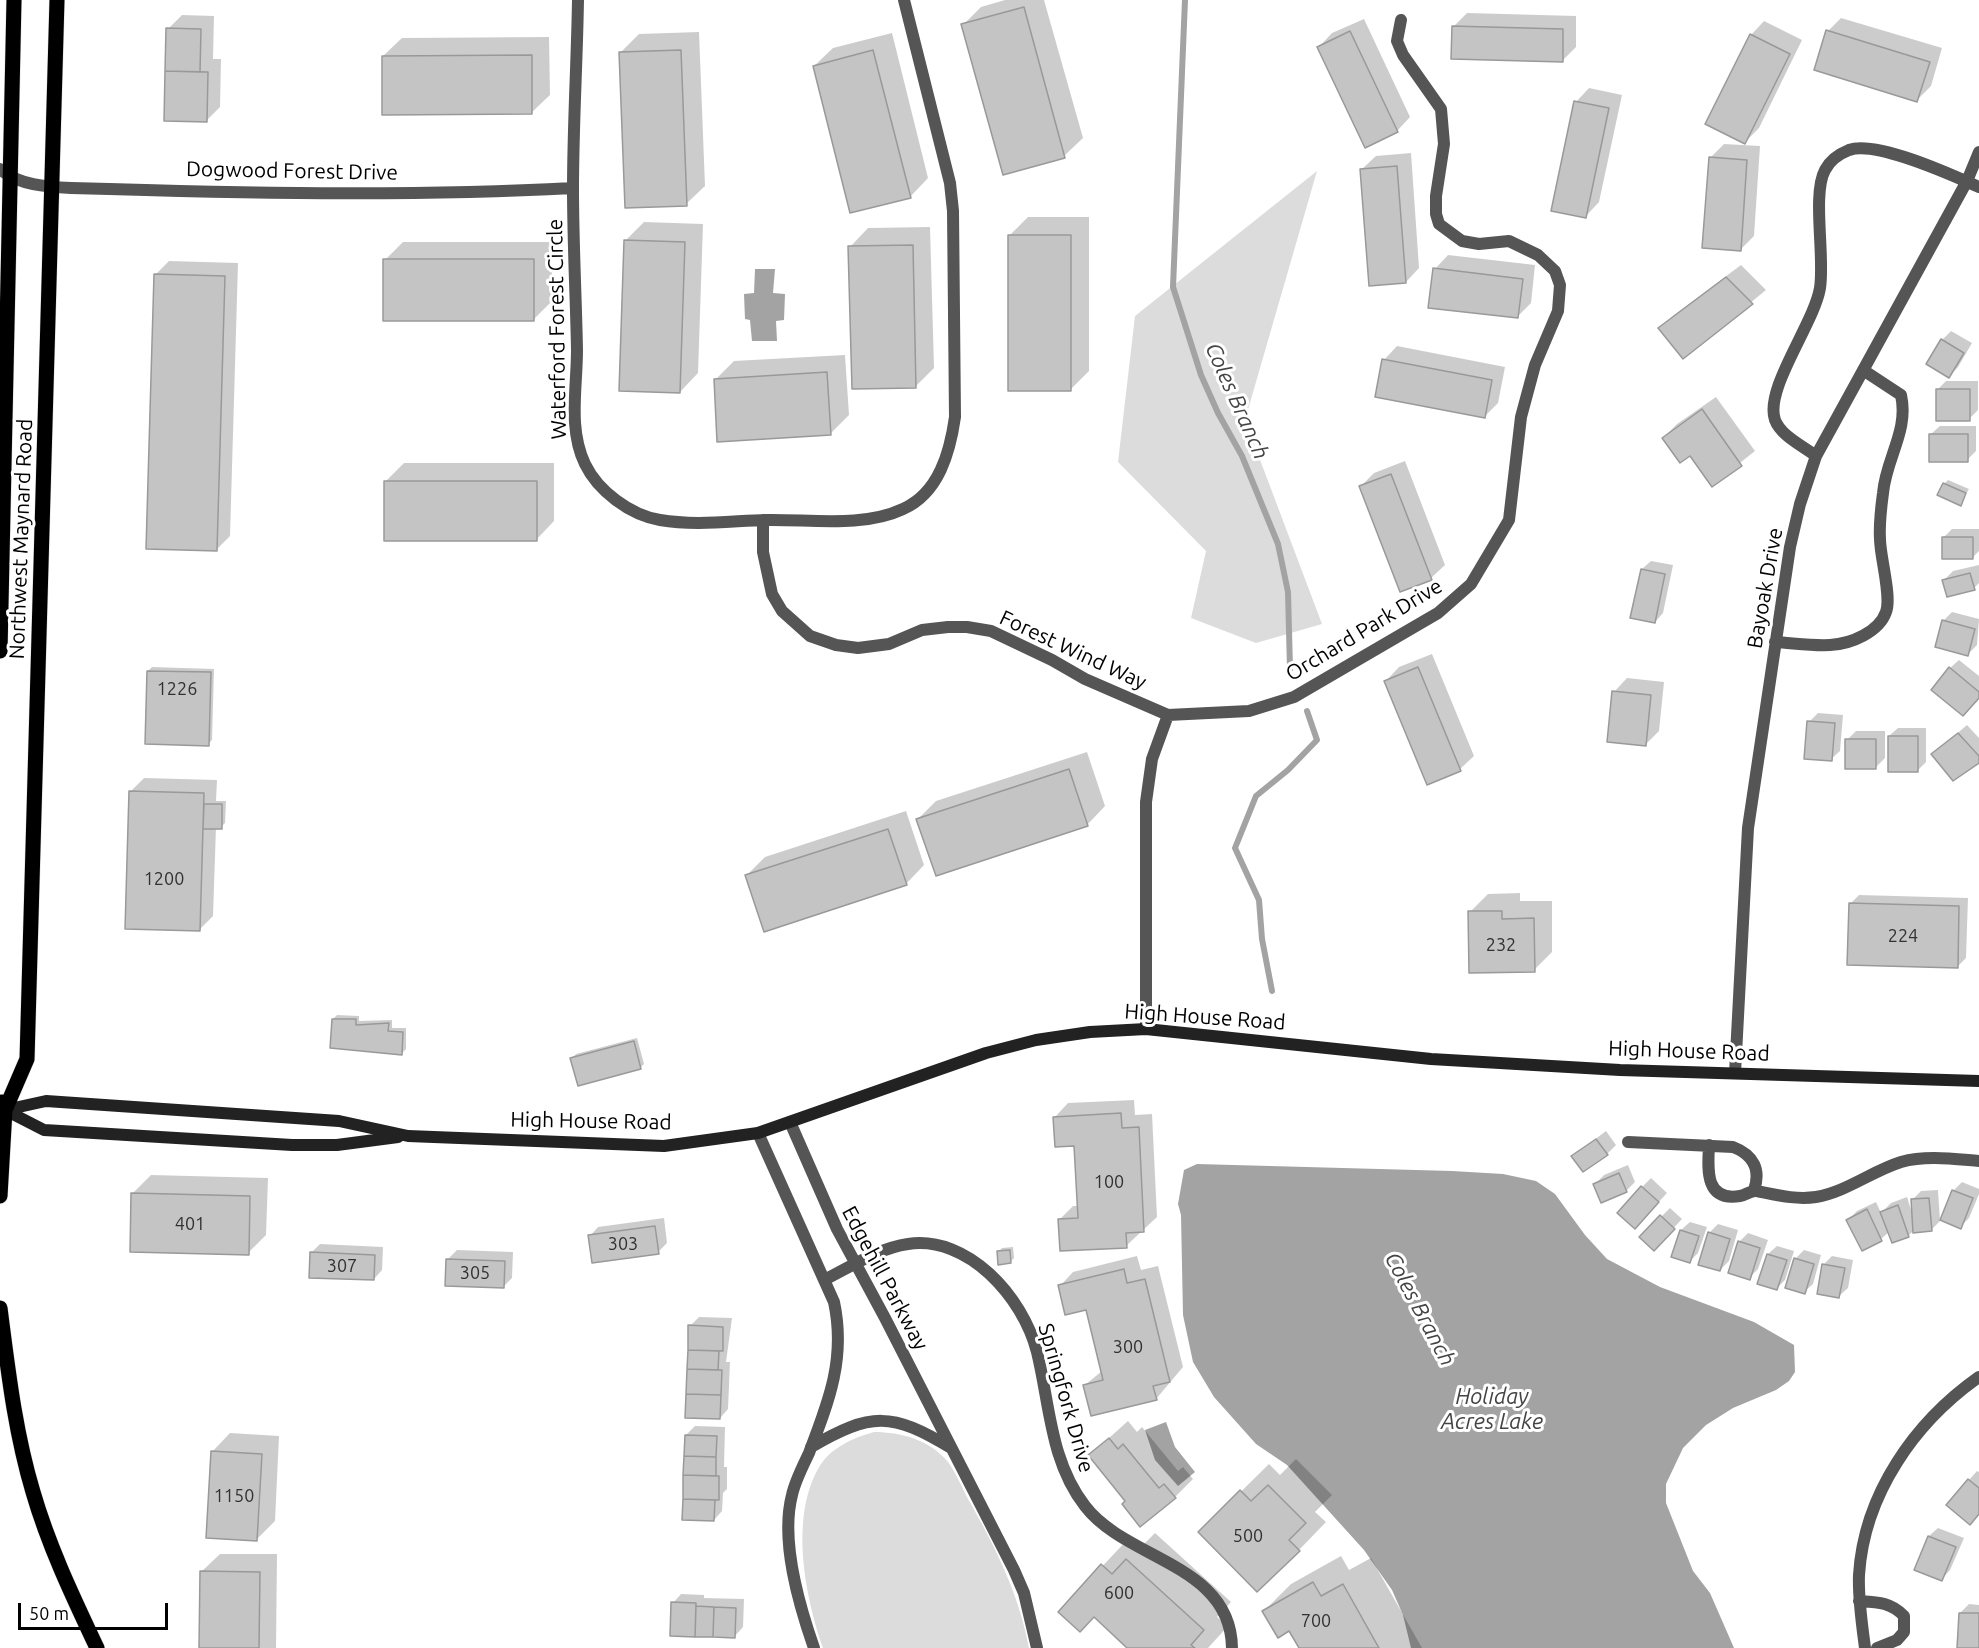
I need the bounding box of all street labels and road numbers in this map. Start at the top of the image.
street label: Dogwood Forest Drive [186,157,398,185]
street label: Waterford Forest Circle [542,218,572,440]
street label: Northwest Maynard Road [4,418,38,660]
street label: Bayoak Drive [1742,526,1788,650]
street label: Orchard Park Drive [1281,573,1447,687]
street label: Forest Wind Way [996,605,1150,695]
street label: High House Road [1124,999,1286,1035]
street label: High House Road [1608,1036,1770,1066]
street label: High House Road [510,1107,672,1135]
street label: Edgehill Parkway [836,1202,934,1354]
street label: Springfork Drive [1033,1321,1099,1475]

